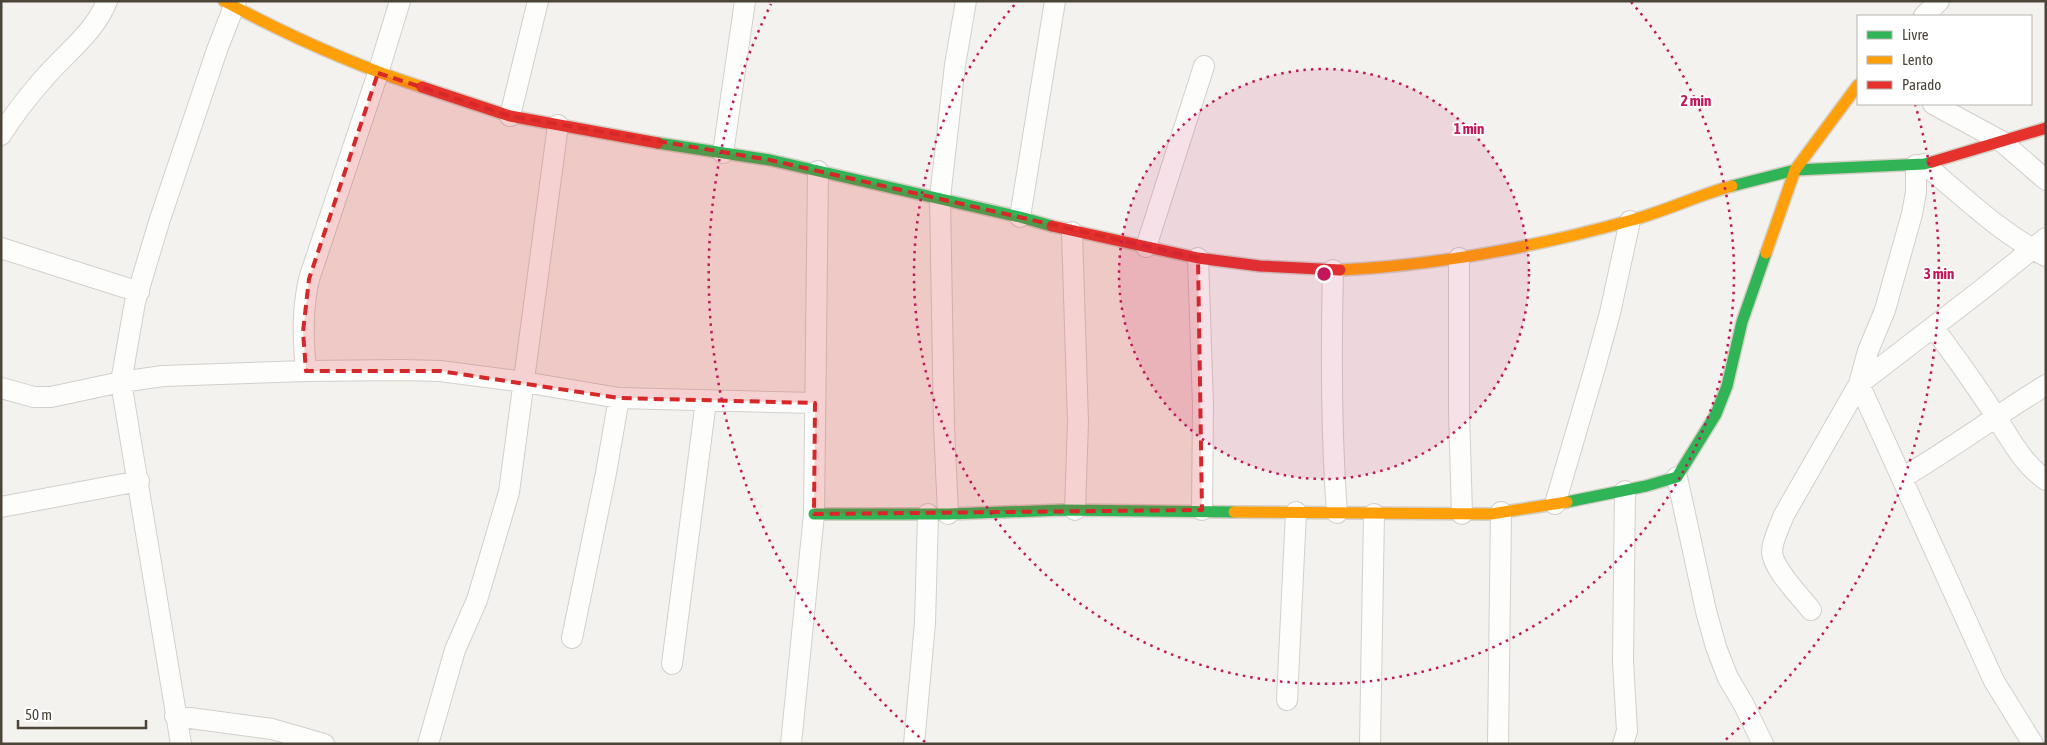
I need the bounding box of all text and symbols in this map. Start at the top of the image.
legend [1857,15,2032,105]
text: Livre [1902,26,1929,43]
text: Lento [1902,51,1933,68]
text: Parado [1902,76,1941,93]
text: 2 min [1681,92,1711,109]
text: 1 min [1454,120,1484,137]
centre of rings [1315,265,1333,283]
text: 3 min [1924,265,1954,282]
scale bar [18,698,145,730]
text: 50 m [25,706,52,723]

